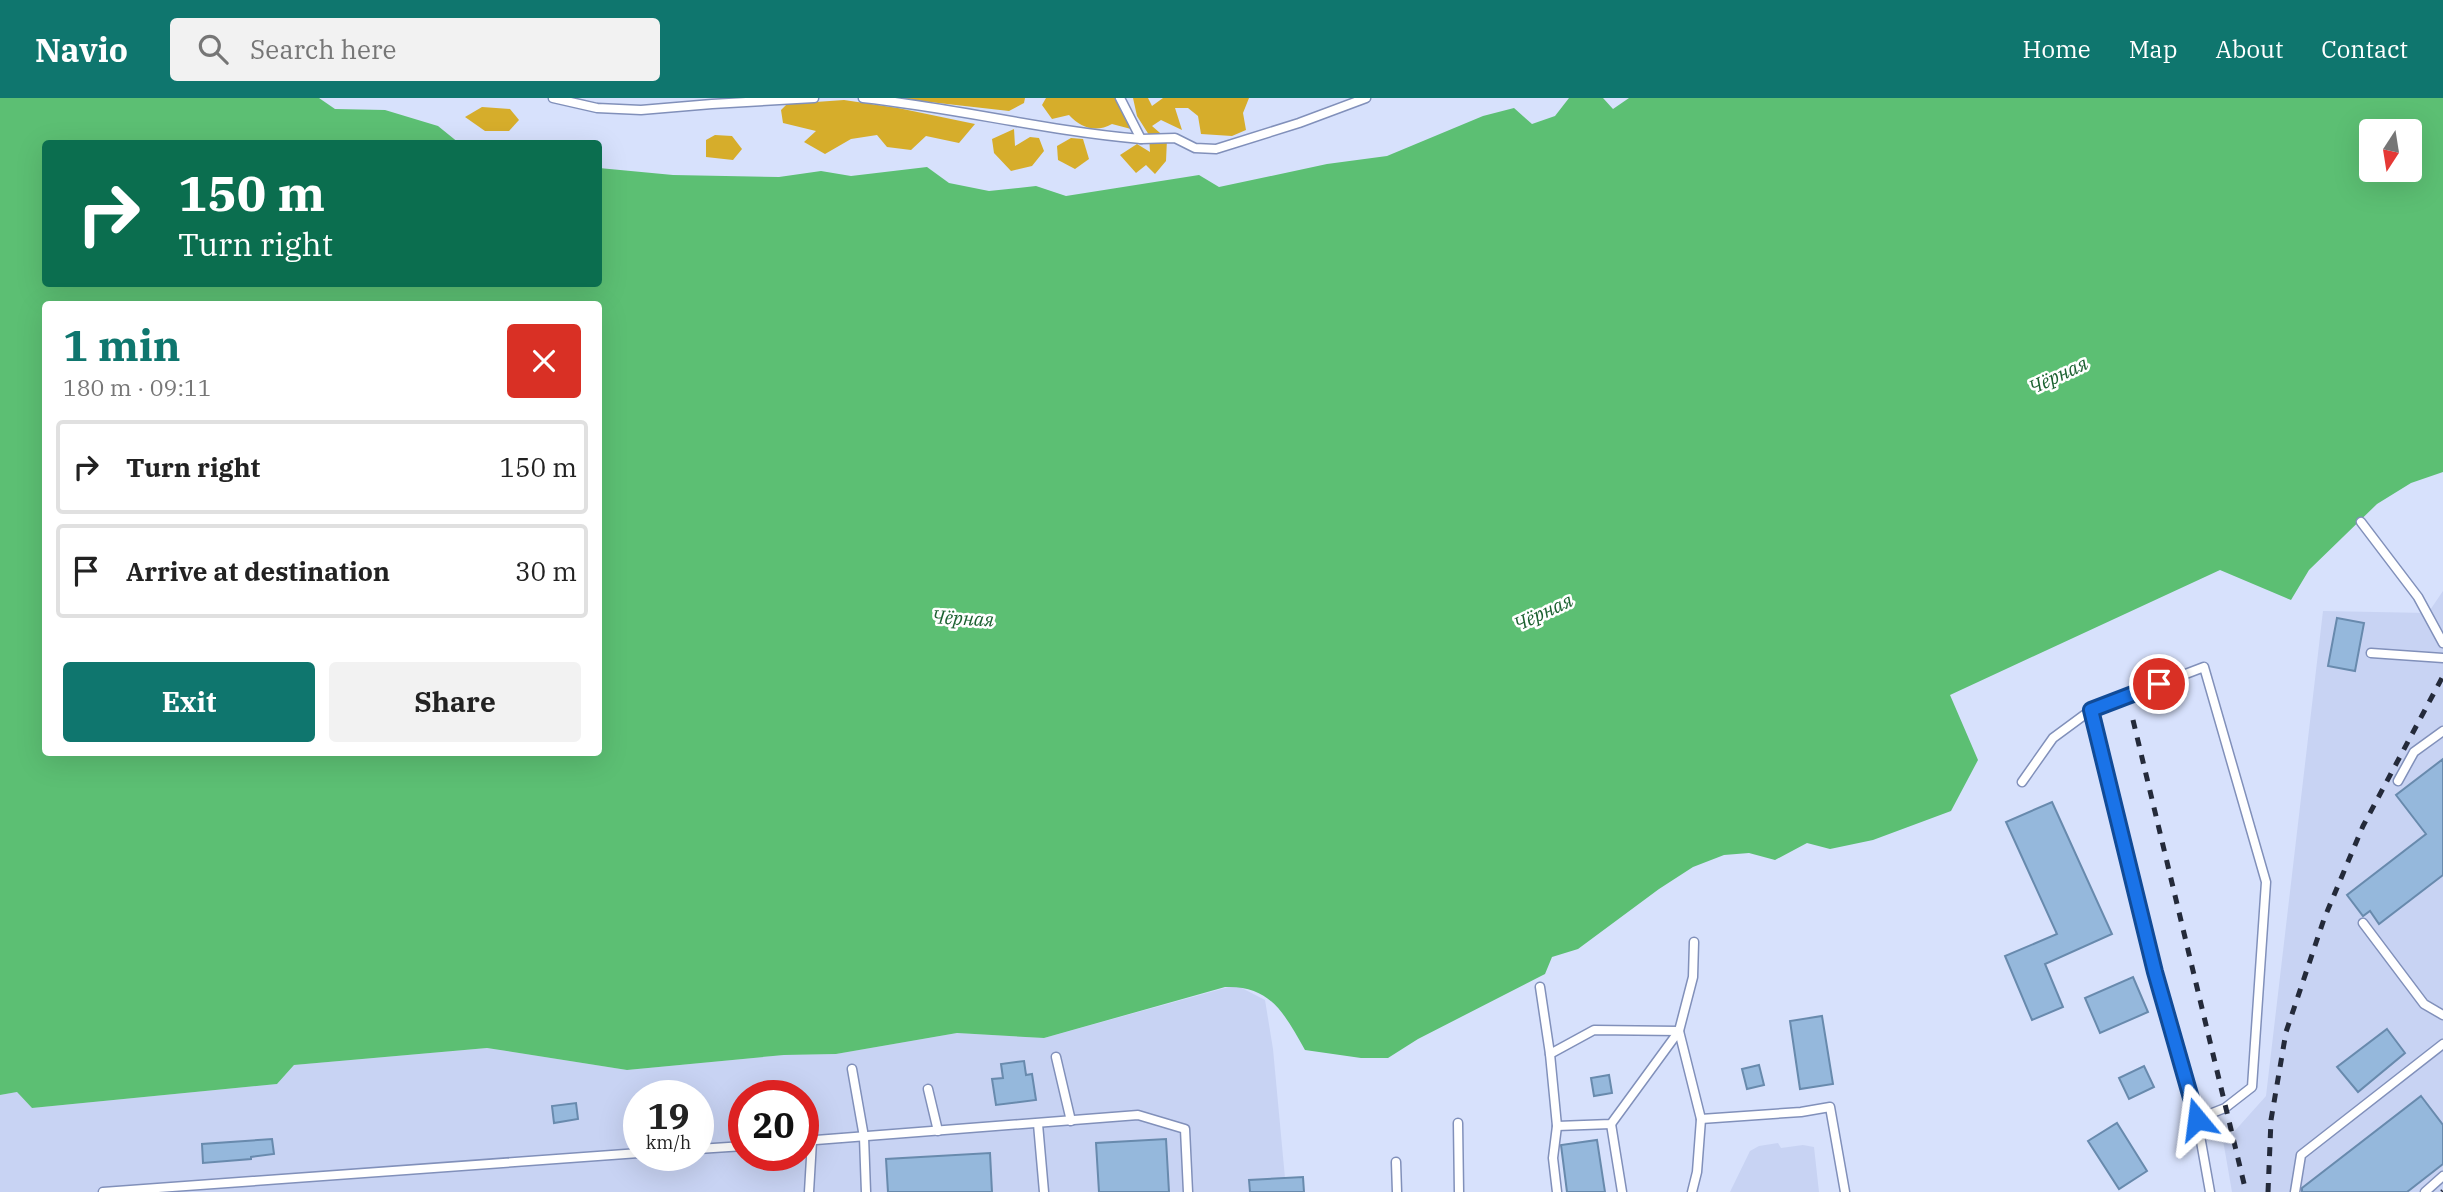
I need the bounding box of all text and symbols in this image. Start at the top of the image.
search box [170,18,660,81]
text: Navio [35,28,128,71]
icon: search [194,30,232,68]
text: Search here [250,32,396,66]
text: Home [2023,33,2091,65]
text: Map [2129,33,2177,65]
text: About [2215,33,2283,65]
text: Contact [2321,33,2408,65]
north arrow [2359,119,2422,182]
map controls [2359,119,2422,182]
text: 150 m [178,161,325,224]
icon: right [63,168,154,259]
text: Turn right [178,223,333,265]
text: 1 min [63,318,181,373]
button: close [507,324,581,398]
water label: Чёрная [2025,351,2091,399]
text: 180 m · 09:11 [63,372,212,402]
icon: right [67,448,105,486]
text: Turn right [126,450,260,484]
text: 150 m [499,450,577,484]
icon: arrive [67,552,105,590]
text: Arrive at destination [126,554,390,588]
text: 30 m [515,554,577,588]
water label: Чёрная [1510,588,1576,636]
water label: Чёрная [931,604,995,632]
pin [2129,654,2189,714]
button: Exit [63,662,315,742]
button: Share [329,662,581,742]
icon: arrive [2140,665,2178,703]
speed limit sign: 20 [728,1080,819,1171]
position arrow [2160,1082,2234,1156]
text: 19 [647,1093,690,1139]
text: km/h [646,1131,691,1154]

